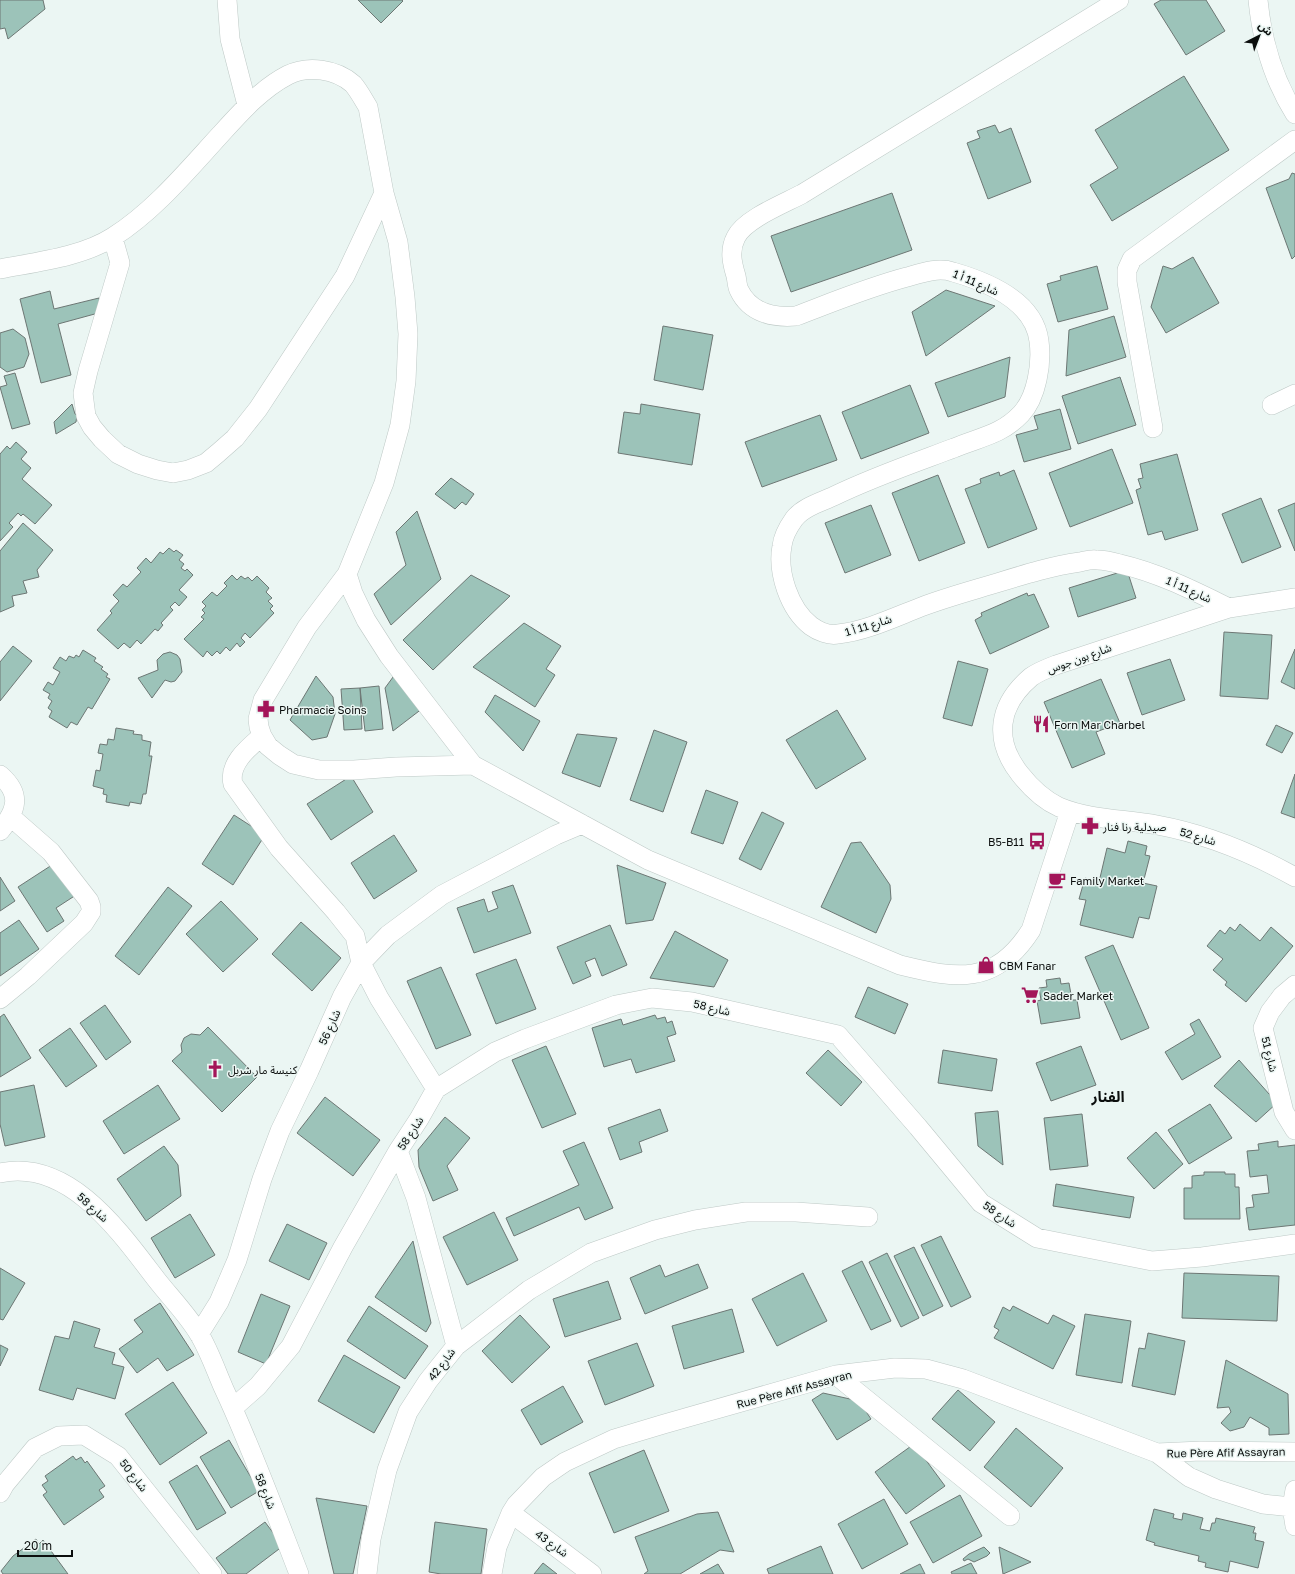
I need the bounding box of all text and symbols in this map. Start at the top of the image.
north arrow [1239,16,1279,56]
text: ش [1255,18,1276,39]
street label: شارع 11 أ 1 [950,267,1001,299]
street label: شارع 11 أ 1 [1163,573,1214,607]
street label: شارع 11 أ 1 [843,612,894,640]
street label: شارع بون جوس [1045,640,1114,678]
pharmacy icon: Pharmacie Soins [256,699,276,719]
place label: Pharmacie Soins [279,703,367,716]
restaurant icon: Forn Mar Charbel [1031,714,1051,734]
place label: Forn Mar Charbel [1054,718,1145,731]
pharmacy icon: صيدلية رنا فنار [1080,816,1100,836]
place label: صيدلية رنا فنار [1102,820,1167,834]
street label: شارع 52 [1178,825,1218,849]
bus stop icon: B5-B11 [1027,831,1047,851]
place label: B5-B11 [988,835,1024,848]
cafe icon: Family Market [1047,870,1067,890]
place label: Family Market [1070,874,1144,887]
shop icon: CBM Fanar [976,955,996,975]
place label: CBM Fanar [999,959,1057,972]
supermarket icon: Sader Market [1020,985,1040,1005]
place label: Sader Market [1043,989,1113,1002]
street label: شارع 58 [692,996,732,1020]
street label: شارع 56 [315,1007,344,1047]
street label: شارع 51 [1257,1035,1281,1074]
church icon: كنيسة مار شربل [205,1059,225,1079]
place label: كنيسة مار شربل [228,1063,298,1077]
district label: الفنار [1090,1087,1125,1106]
street label: شارع 58 [394,1114,427,1153]
street label: شارع 58 [73,1190,111,1226]
street label: شارع 58 [980,1198,1019,1232]
street label: شارع 42 [425,1345,459,1384]
street label: Rue Père Afif Assayran [735,1367,853,1411]
street label: Rue Père Afif Assayran [1166,1444,1286,1460]
street label: شارع 50 [116,1456,151,1495]
street label: شارع 58 [251,1471,279,1512]
street label: شارع 43 [532,1527,571,1561]
scale bar [18,1532,72,1558]
text: 20 m [24,1538,52,1553]

